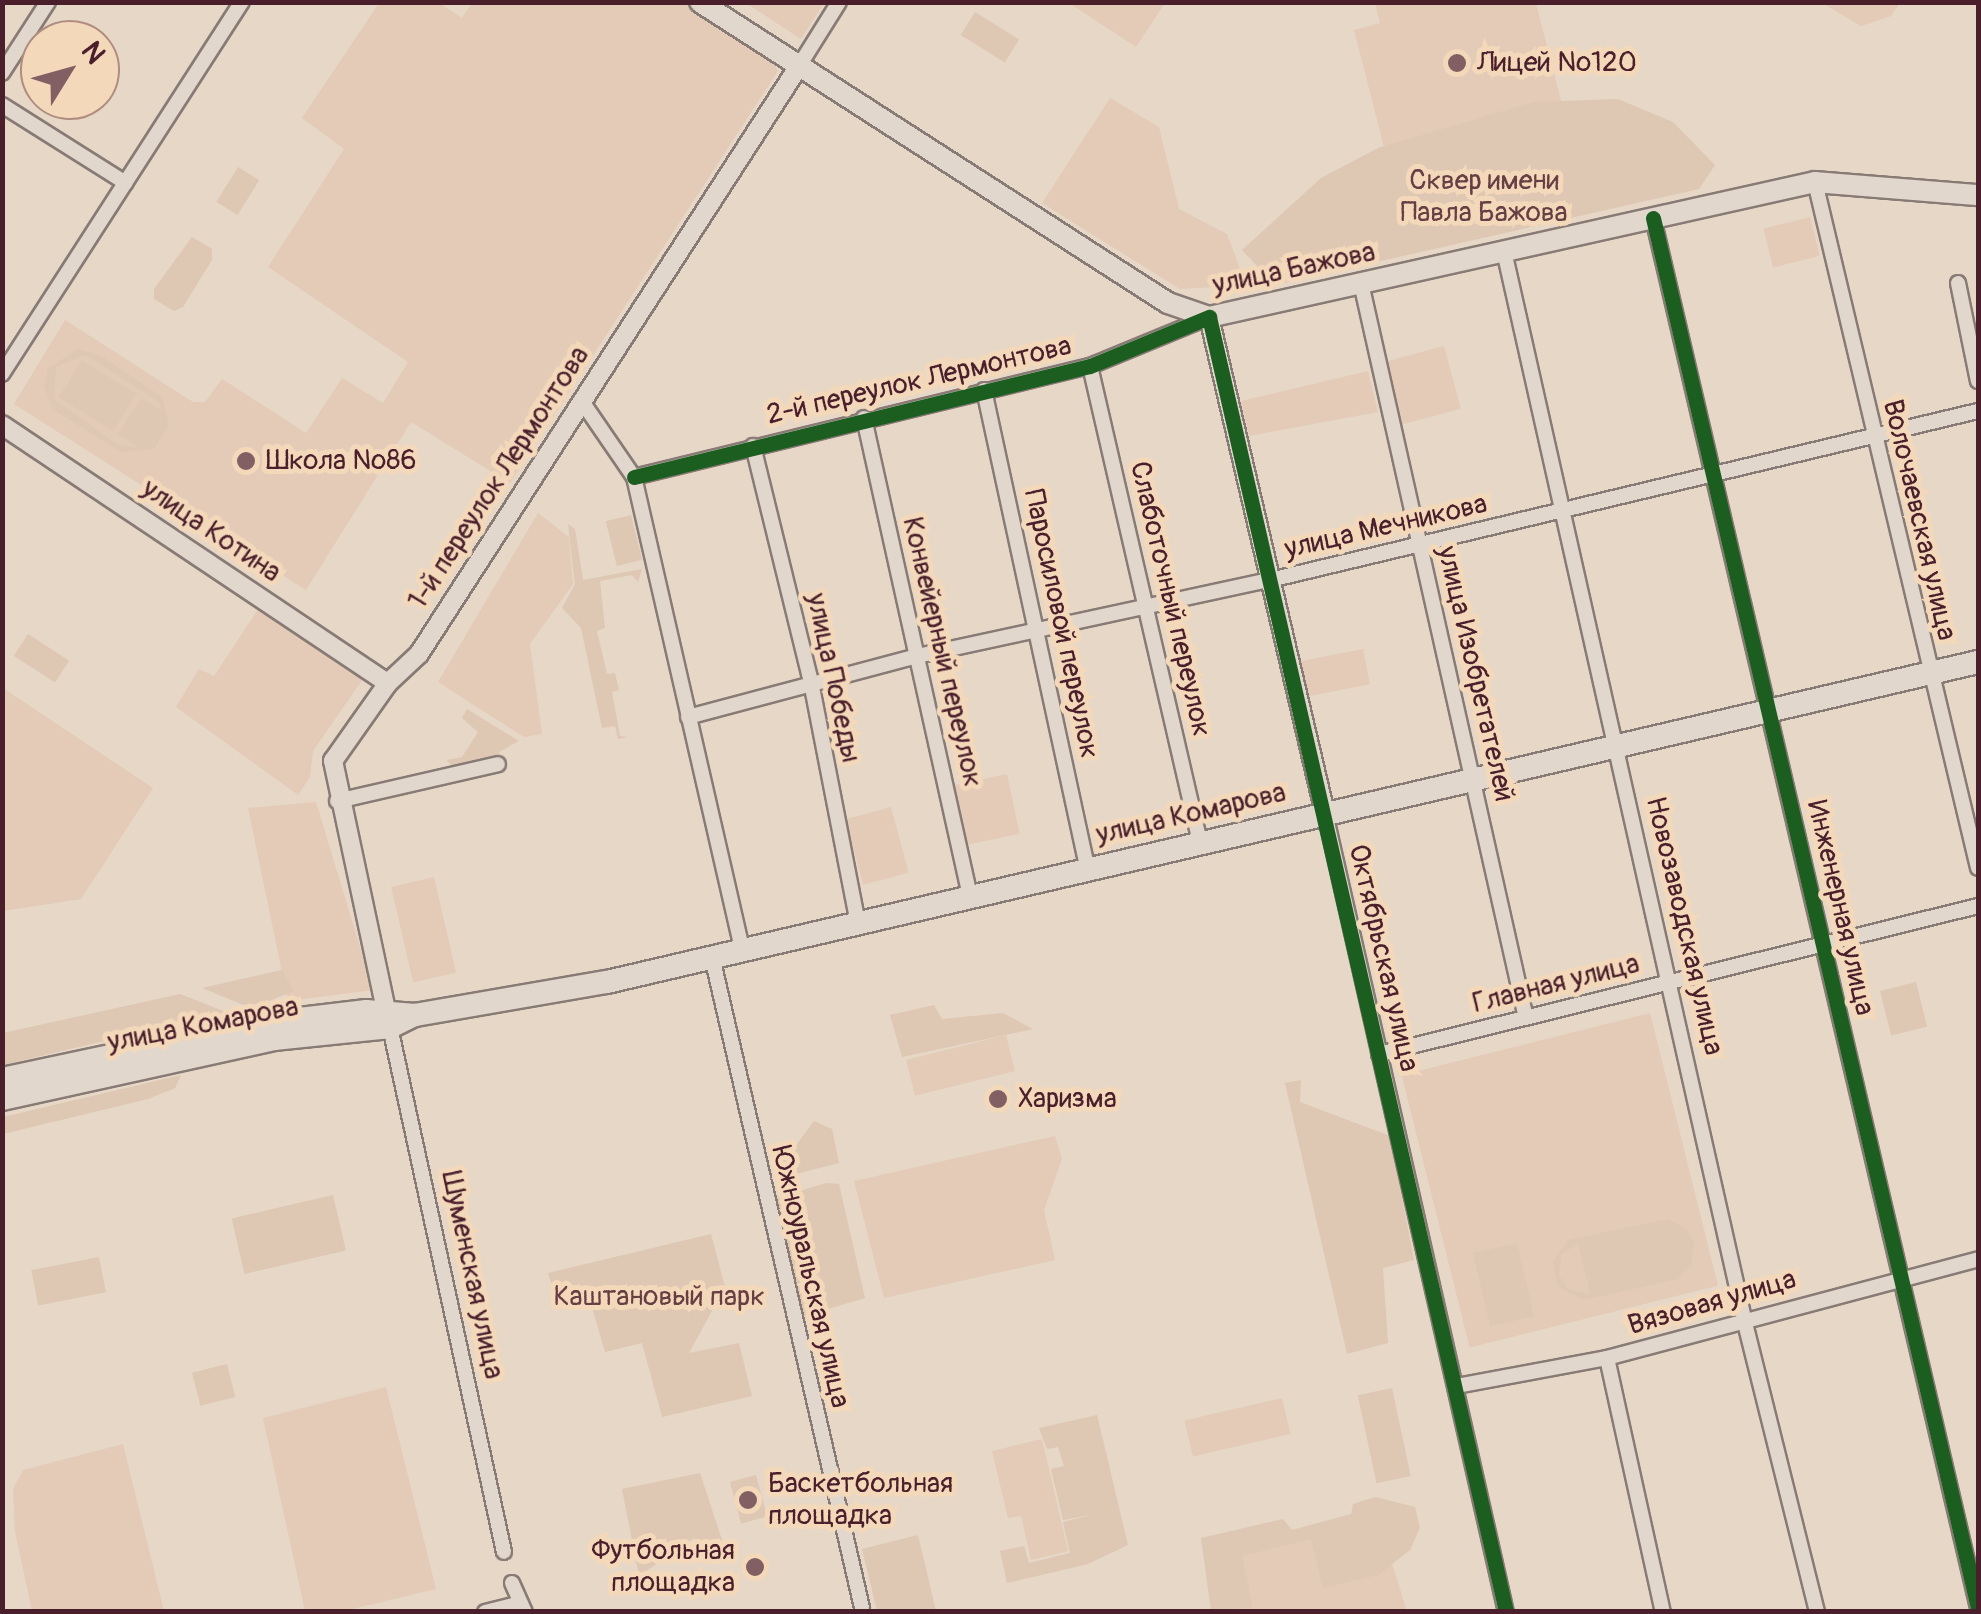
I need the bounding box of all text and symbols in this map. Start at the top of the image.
north arrow [20,20,120,120]
text: N [73,35,112,71]
place label: Лицей №120 [1477,46,1637,80]
marker: Лицей №120 [1446,52,1468,74]
park label: Сквер имени Павла Бажова [1401,164,1567,230]
street label: улица Бажова [1210,235,1378,303]
street label: 2-й переулок Лермонтова [763,330,1075,432]
street label: 1-й переулок Лермонтова [401,340,597,616]
street label: Волочаевская улица [1875,396,1963,644]
place label: Школа №86 [266,444,417,478]
marker: Школа №86 [235,450,257,472]
street label: Слаботочный переулок [1122,458,1218,740]
street label: улица Котина [135,472,287,590]
street label: Паросиловой переулок [1016,486,1106,762]
street label: улица Мечникова [1282,487,1490,567]
street label: Конвейерный переулок [895,514,989,790]
street label: улица Изобретателей [1429,543,1521,805]
street label: улица Победы [799,590,867,766]
street label: улица Комарова [1093,776,1289,852]
street label: Новозаводская улица [1638,793,1730,1059]
street label: Инженерная улица [1799,797,1881,1019]
street label: Октябрьская улица [1341,841,1425,1075]
street label: Главная улица [1469,947,1643,1021]
street label: улица Комарова [105,990,301,1060]
place label: Харизма [1018,1082,1117,1116]
marker: Харизма [987,1088,1009,1110]
street label: Южноуральская улица [764,1143,856,1411]
street label: Шуменская улица [434,1168,510,1382]
street label: Вязовая улица [1624,1263,1800,1343]
park label: Каштановый парк [553,1280,765,1314]
place label: Баскетбольная площадка [768,1467,953,1533]
marker: Баскетбольная площадка [737,1489,759,1511]
place label: Футбольная площадка [591,1534,735,1600]
marker: Футбольная площадка [744,1556,766,1578]

